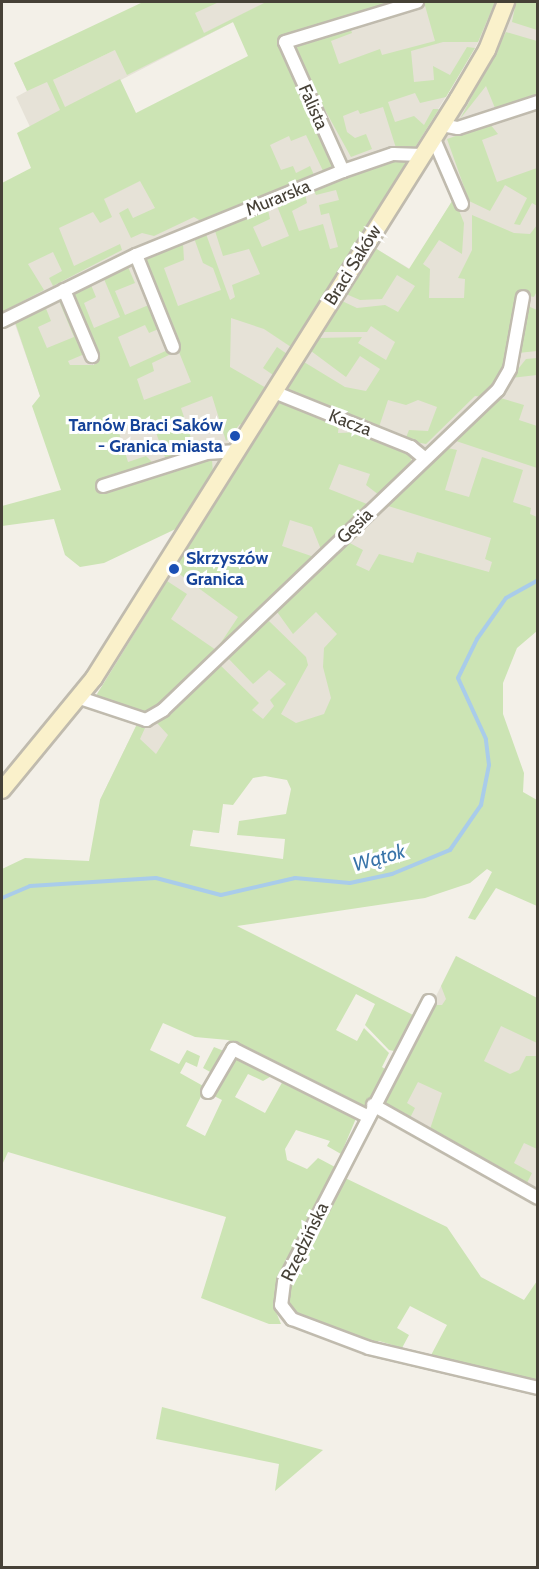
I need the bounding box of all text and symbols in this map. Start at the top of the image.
street label: Falista [294,81,332,133]
street label: Murarska [243,175,313,221]
street label: Braci Saków [320,221,386,309]
street label: Kacza [326,405,374,441]
place label: Tarnów Braci Saków - Granica miasta [68,415,223,458]
marker: Tarnów Braci Saków - Granica miasta [228,429,242,443]
street label: Gęsia [333,504,377,548]
place label: Skrzyszów Granica [186,548,268,590]
marker: Skrzyszów Granica [167,562,181,576]
water label: Wątok [350,839,408,877]
street label: Rzędzińska [277,1199,333,1285]

